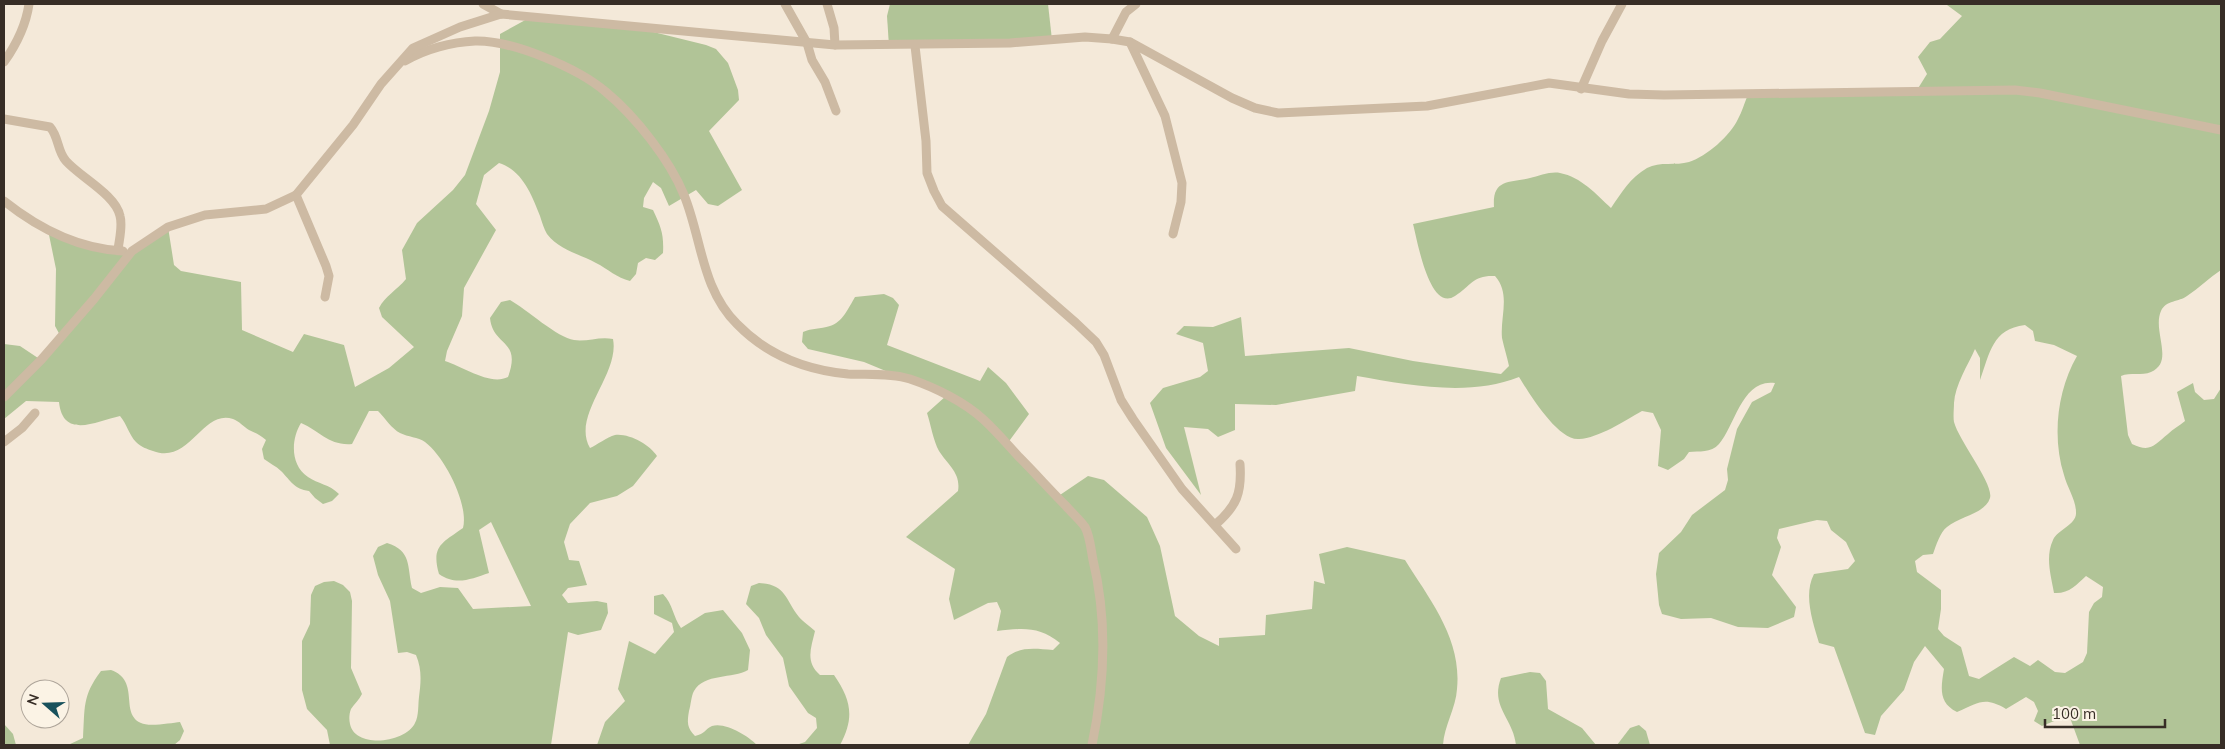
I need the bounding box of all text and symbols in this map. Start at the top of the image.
north arrow [20,679,70,729]
text: N [23,692,43,708]
scale bar [2045,696,2165,728]
text: 100 m [2052,704,2096,723]

